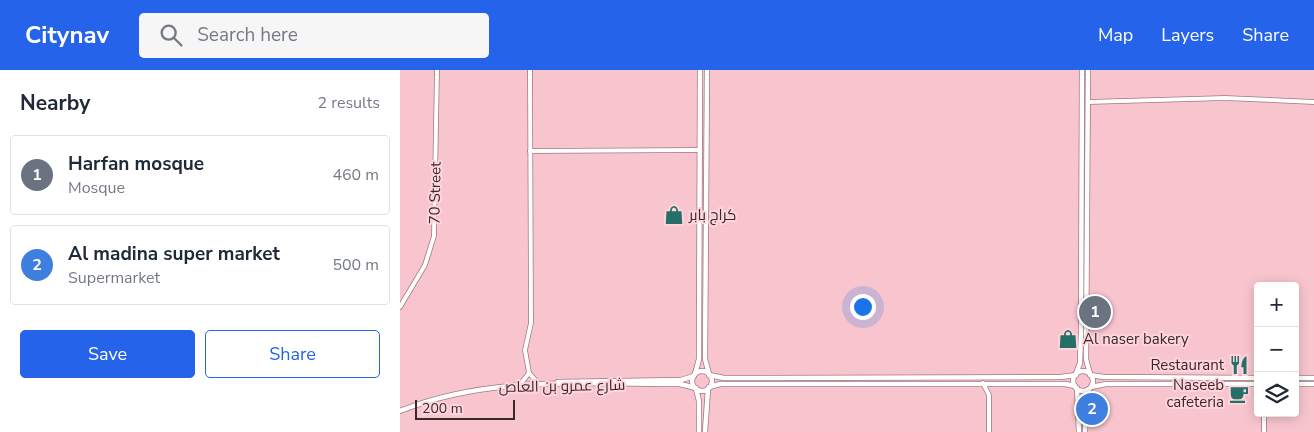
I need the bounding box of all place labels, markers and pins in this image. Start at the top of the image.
shop icon: كراج بابر [663,204,685,226]
place label: كراج بابر [688,205,736,226]
pin: 1 [1079,293,1111,331]
shop icon: Al naser bakery [1057,328,1079,350]
place label: Al naser bakery [1083,329,1189,349]
restaurant icon: Restaurant [1228,354,1250,376]
place label: Restaurant [1150,355,1225,375]
place label: Naseeb cafeteria [1166,375,1224,412]
cafe icon: Naseeb cafeteria [1228,383,1250,405]
pin: 2 [1076,390,1108,428]

